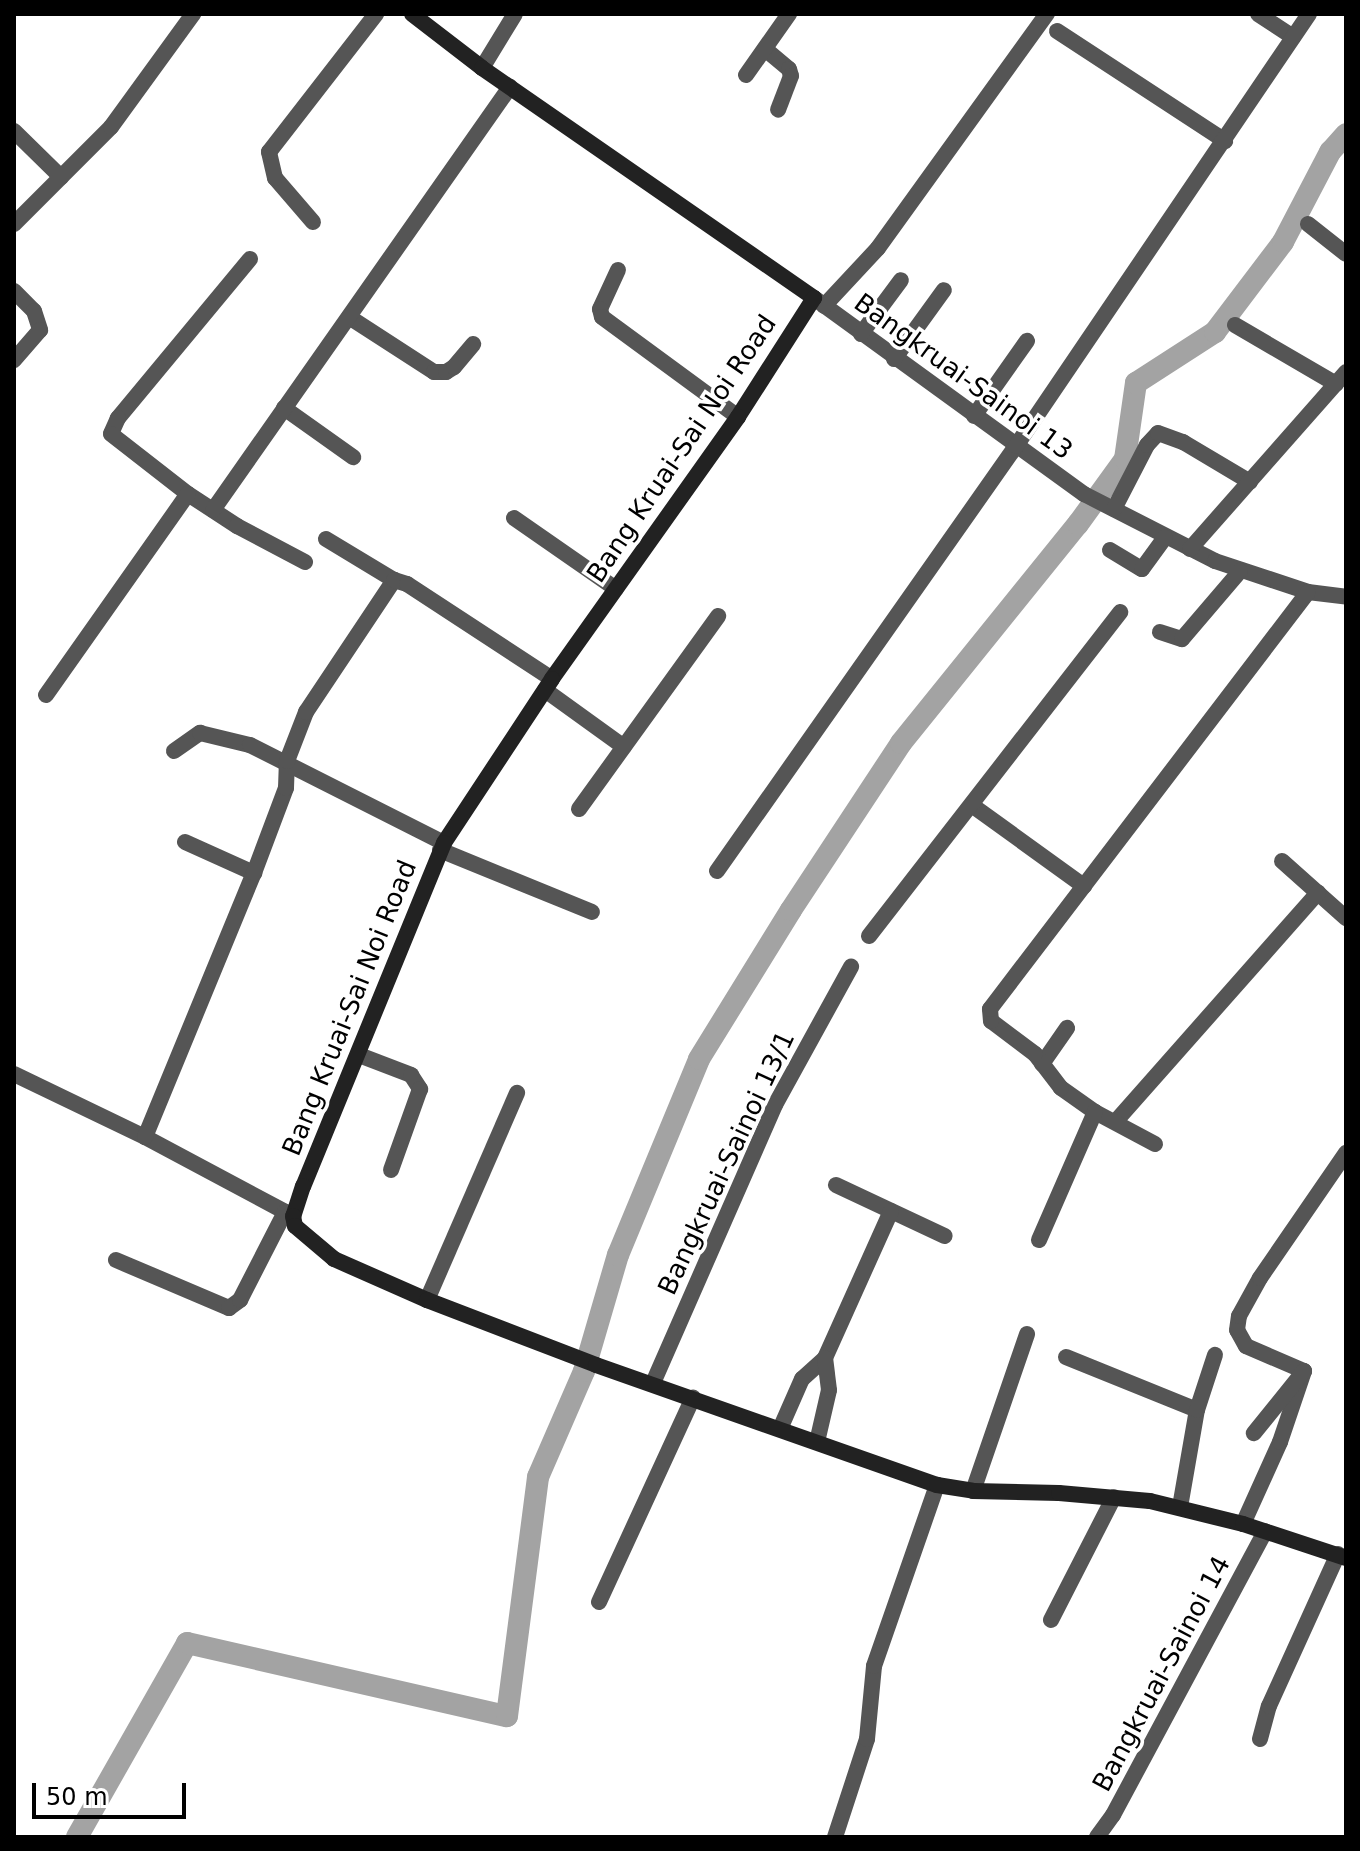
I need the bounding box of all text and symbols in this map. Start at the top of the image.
street label: Bangkruai-Sainoi 13 [848,287,1078,467]
street label: Bang Kruai-Sai Noi Road [581,309,783,589]
street label: Bang Kruai-Sai Noi Road [276,856,424,1160]
street label: Bangkruai-Sainoi 13/1 [652,1026,802,1300]
street label: Bangkruai-Sainoi 14 [1087,1551,1237,1797]
scale bar [36,1767,190,1817]
text: 50 m [46,1783,108,1811]

